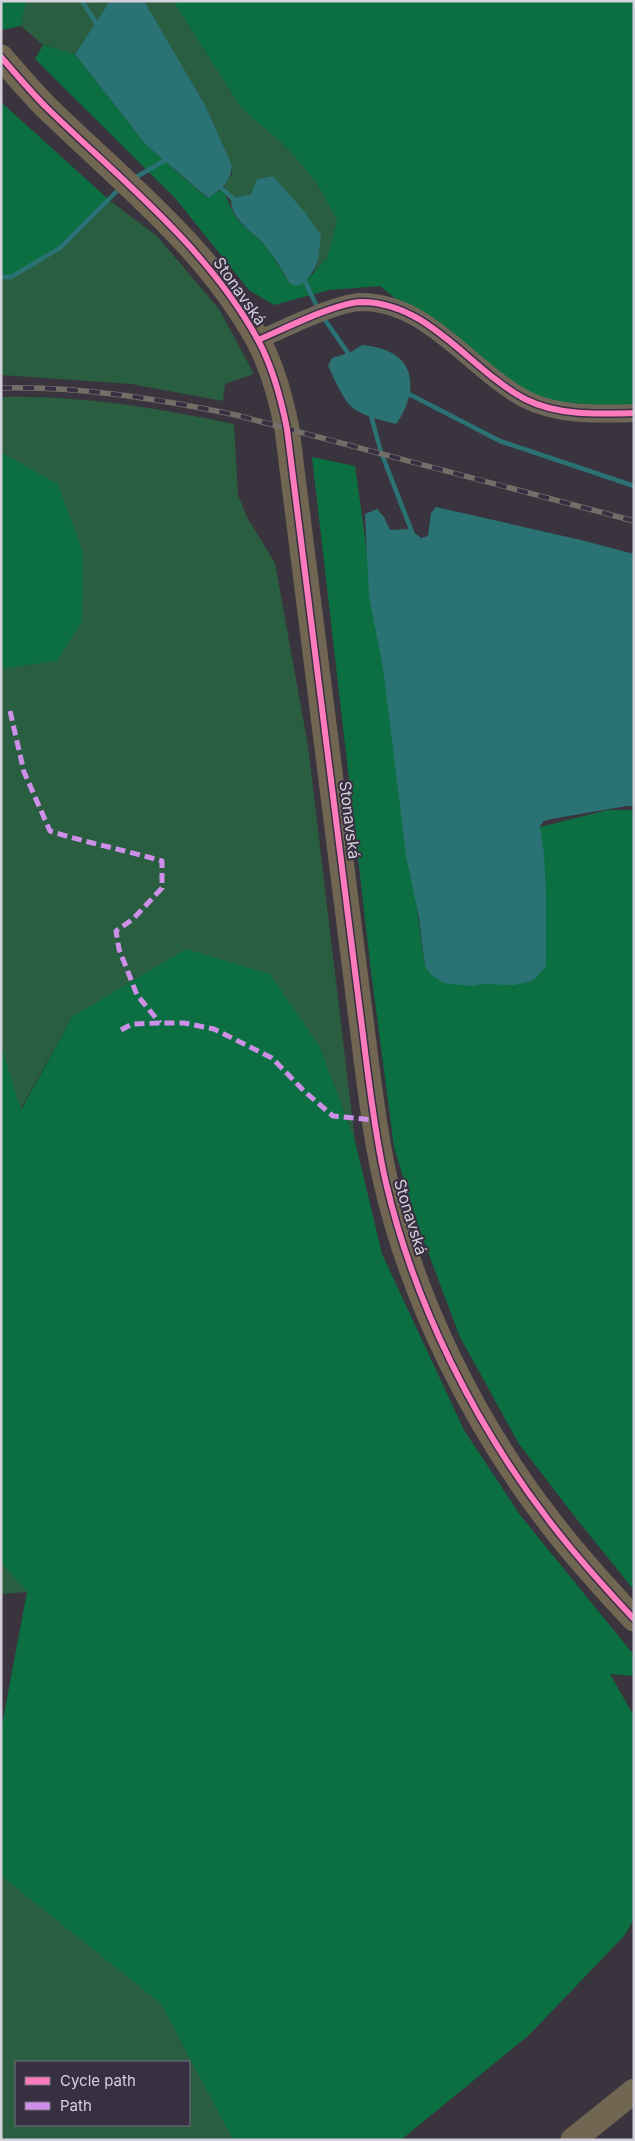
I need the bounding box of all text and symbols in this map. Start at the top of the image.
street label: Stonavská [209,253,271,329]
street label: Stonavská [335,780,365,860]
street label: Stonavská [390,1177,432,1257]
legend [15,2061,190,2126]
text: Cycle path [60,2071,136,2090]
text: Path [60,2096,92,2115]

